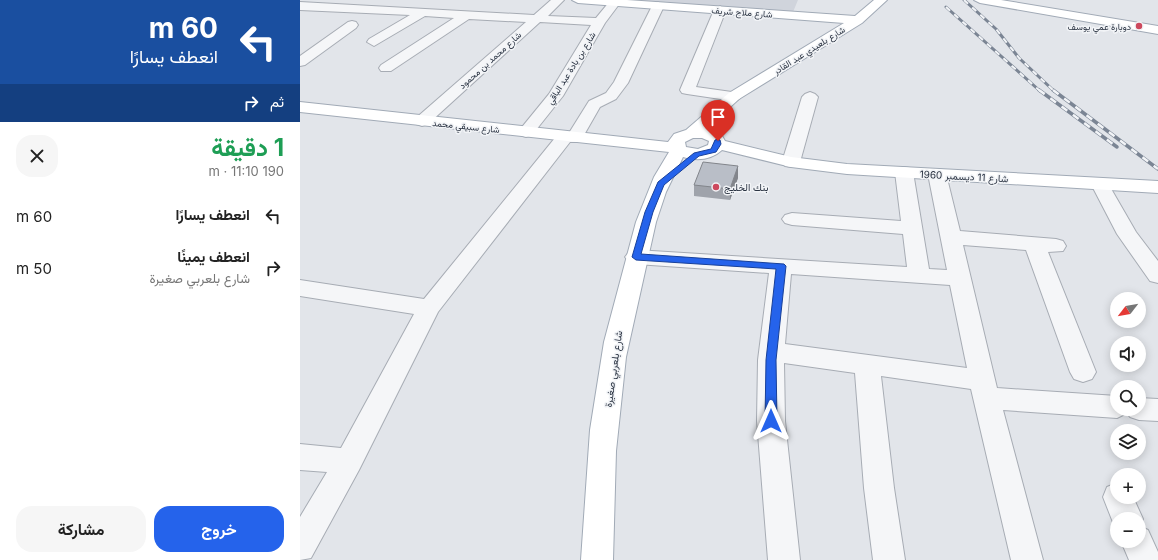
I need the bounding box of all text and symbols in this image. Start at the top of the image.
street label: شارع ملاح شريف [711,4,773,21]
text: 60 m [149,11,218,45]
icon: left [232,16,284,68]
place label: دوبارة عمي يوسف [1067,21,1131,34]
marker: دوبارة عمي يوسف [1134,21,1144,31]
street label: شارع بلعيدي عبد القادر [770,24,848,79]
street label: شارع محمد بن محمود [457,29,524,92]
street label: شارع بن بادة عبد الباقي [544,30,600,107]
text: انعطف يسارًا [130,46,218,67]
icon: right [240,92,262,114]
text: ثم [270,92,284,111]
pin [701,100,735,141]
icon: arrive [707,106,729,128]
street label: شارع سبيقي محمد [431,117,500,137]
text: 1 دقيقة [211,133,284,162]
button: close [16,135,58,177]
text: 190 m · 11:10 [209,163,284,179]
street label: شارع 11 ديسمبر 1960 [919,168,1009,185]
place label: بنك الخليج [724,181,769,194]
marker: بنك الخليج [711,182,721,192]
text: انعطف يسارًا [175,205,250,224]
icon: left [262,205,284,227]
text: 60 m [16,207,52,226]
text: انعطف يمينًا [177,247,250,266]
icon: right [262,257,284,279]
text: 50 m [16,259,52,278]
text: شارع بلعربي صغيرة [149,270,250,286]
north arrow [1110,292,1146,328]
map controls [1110,292,1146,548]
street label: شارع بلعربي صغيرة [602,330,627,409]
button: sound [1110,336,1146,372]
button: search [1110,380,1146,416]
position arrow [750,400,792,442]
button: layers [1110,424,1146,460]
button: + [1110,468,1146,504]
button: مشاركة [16,506,146,552]
button: خروج [154,506,284,552]
button: − [1110,512,1146,548]

